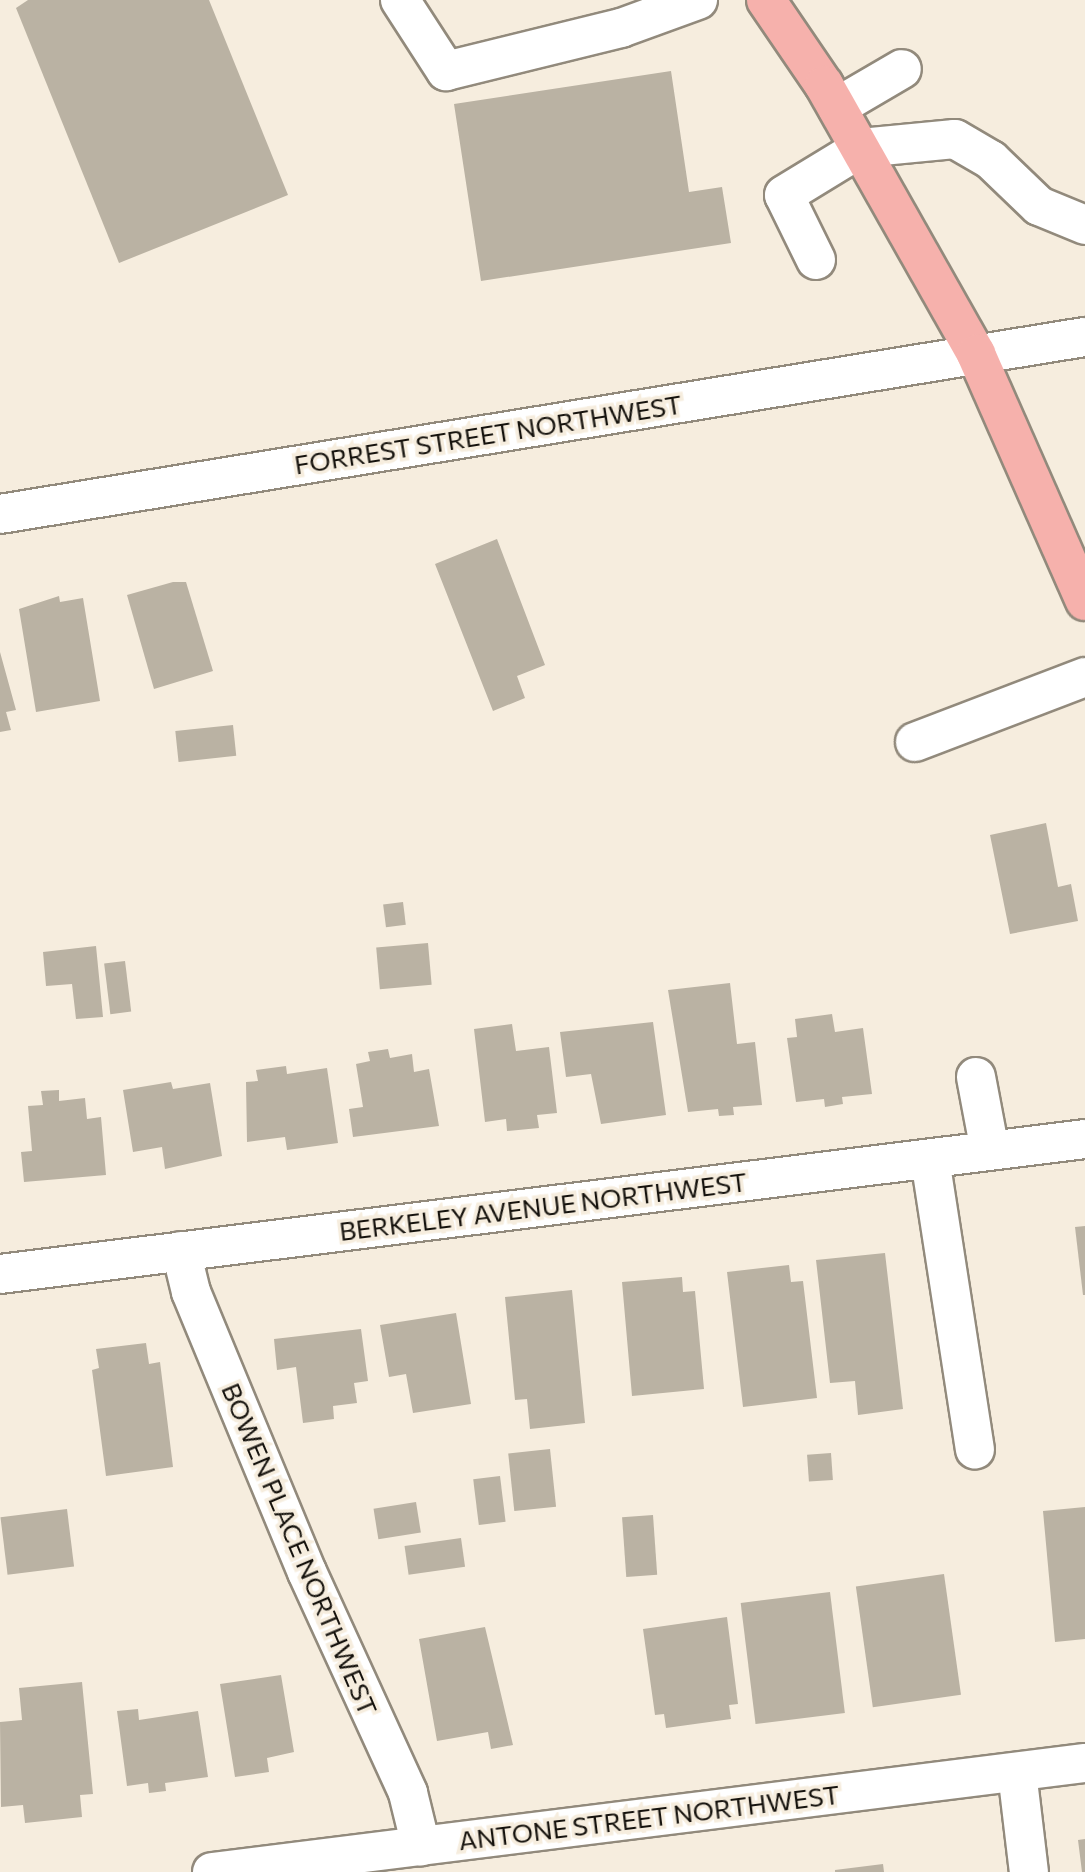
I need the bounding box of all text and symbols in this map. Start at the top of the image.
street label: FORREST STREET NORTHWEST [292,388,684,480]
street label: BERKELEY AVENUE NORTHWEST [337,1166,749,1246]
street label: BOWEN PLACE NORTHWEST [216,1378,384,1720]
street label: ANTONE STREET NORTHWEST [457,1778,841,1856]

